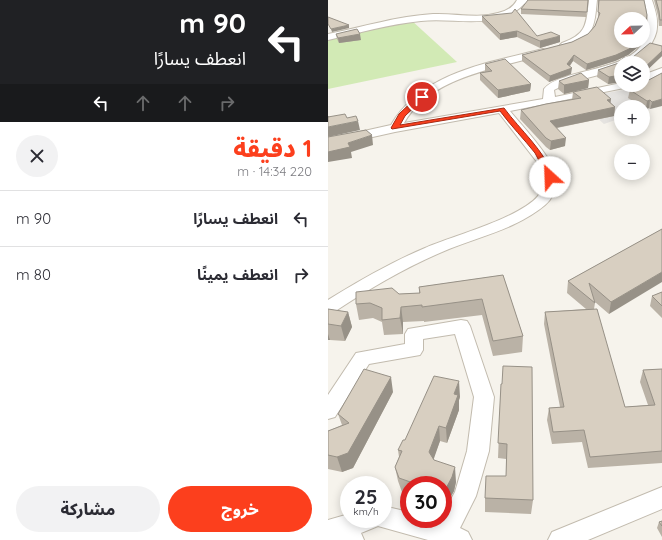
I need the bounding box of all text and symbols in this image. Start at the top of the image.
text: 90 m [179,5,246,40]
north arrow [614,12,650,48]
map controls [614,12,650,180]
icon: left [260,16,312,68]
text: انعطف يسارًا [154,47,246,70]
button: layers [614,56,650,92]
pin [405,80,439,114]
icon: arrive [411,86,433,108]
icon: left [90,92,112,114]
icon: ahead [132,92,154,114]
icon: ahead [174,92,196,114]
icon: right [216,92,238,114]
button: + [614,100,650,136]
text: 1 دقيقة [233,133,312,163]
button: close [16,135,58,177]
button: − [614,144,650,180]
position arrow [529,156,571,198]
text: 220 m · 14:34 [237,163,312,179]
icon: left [290,208,312,230]
text: 90 m [16,209,51,228]
text: انعطف يسارًا [193,209,278,228]
icon: right [290,264,312,286]
text: 80 m [16,265,51,284]
text: انعطف يمينًا [197,265,278,284]
speed limit sign: 30 [400,476,452,528]
text: 25 [355,484,377,509]
button: مشاركة [16,486,160,532]
button: خروج [168,486,312,532]
text: km/h [353,505,379,518]

